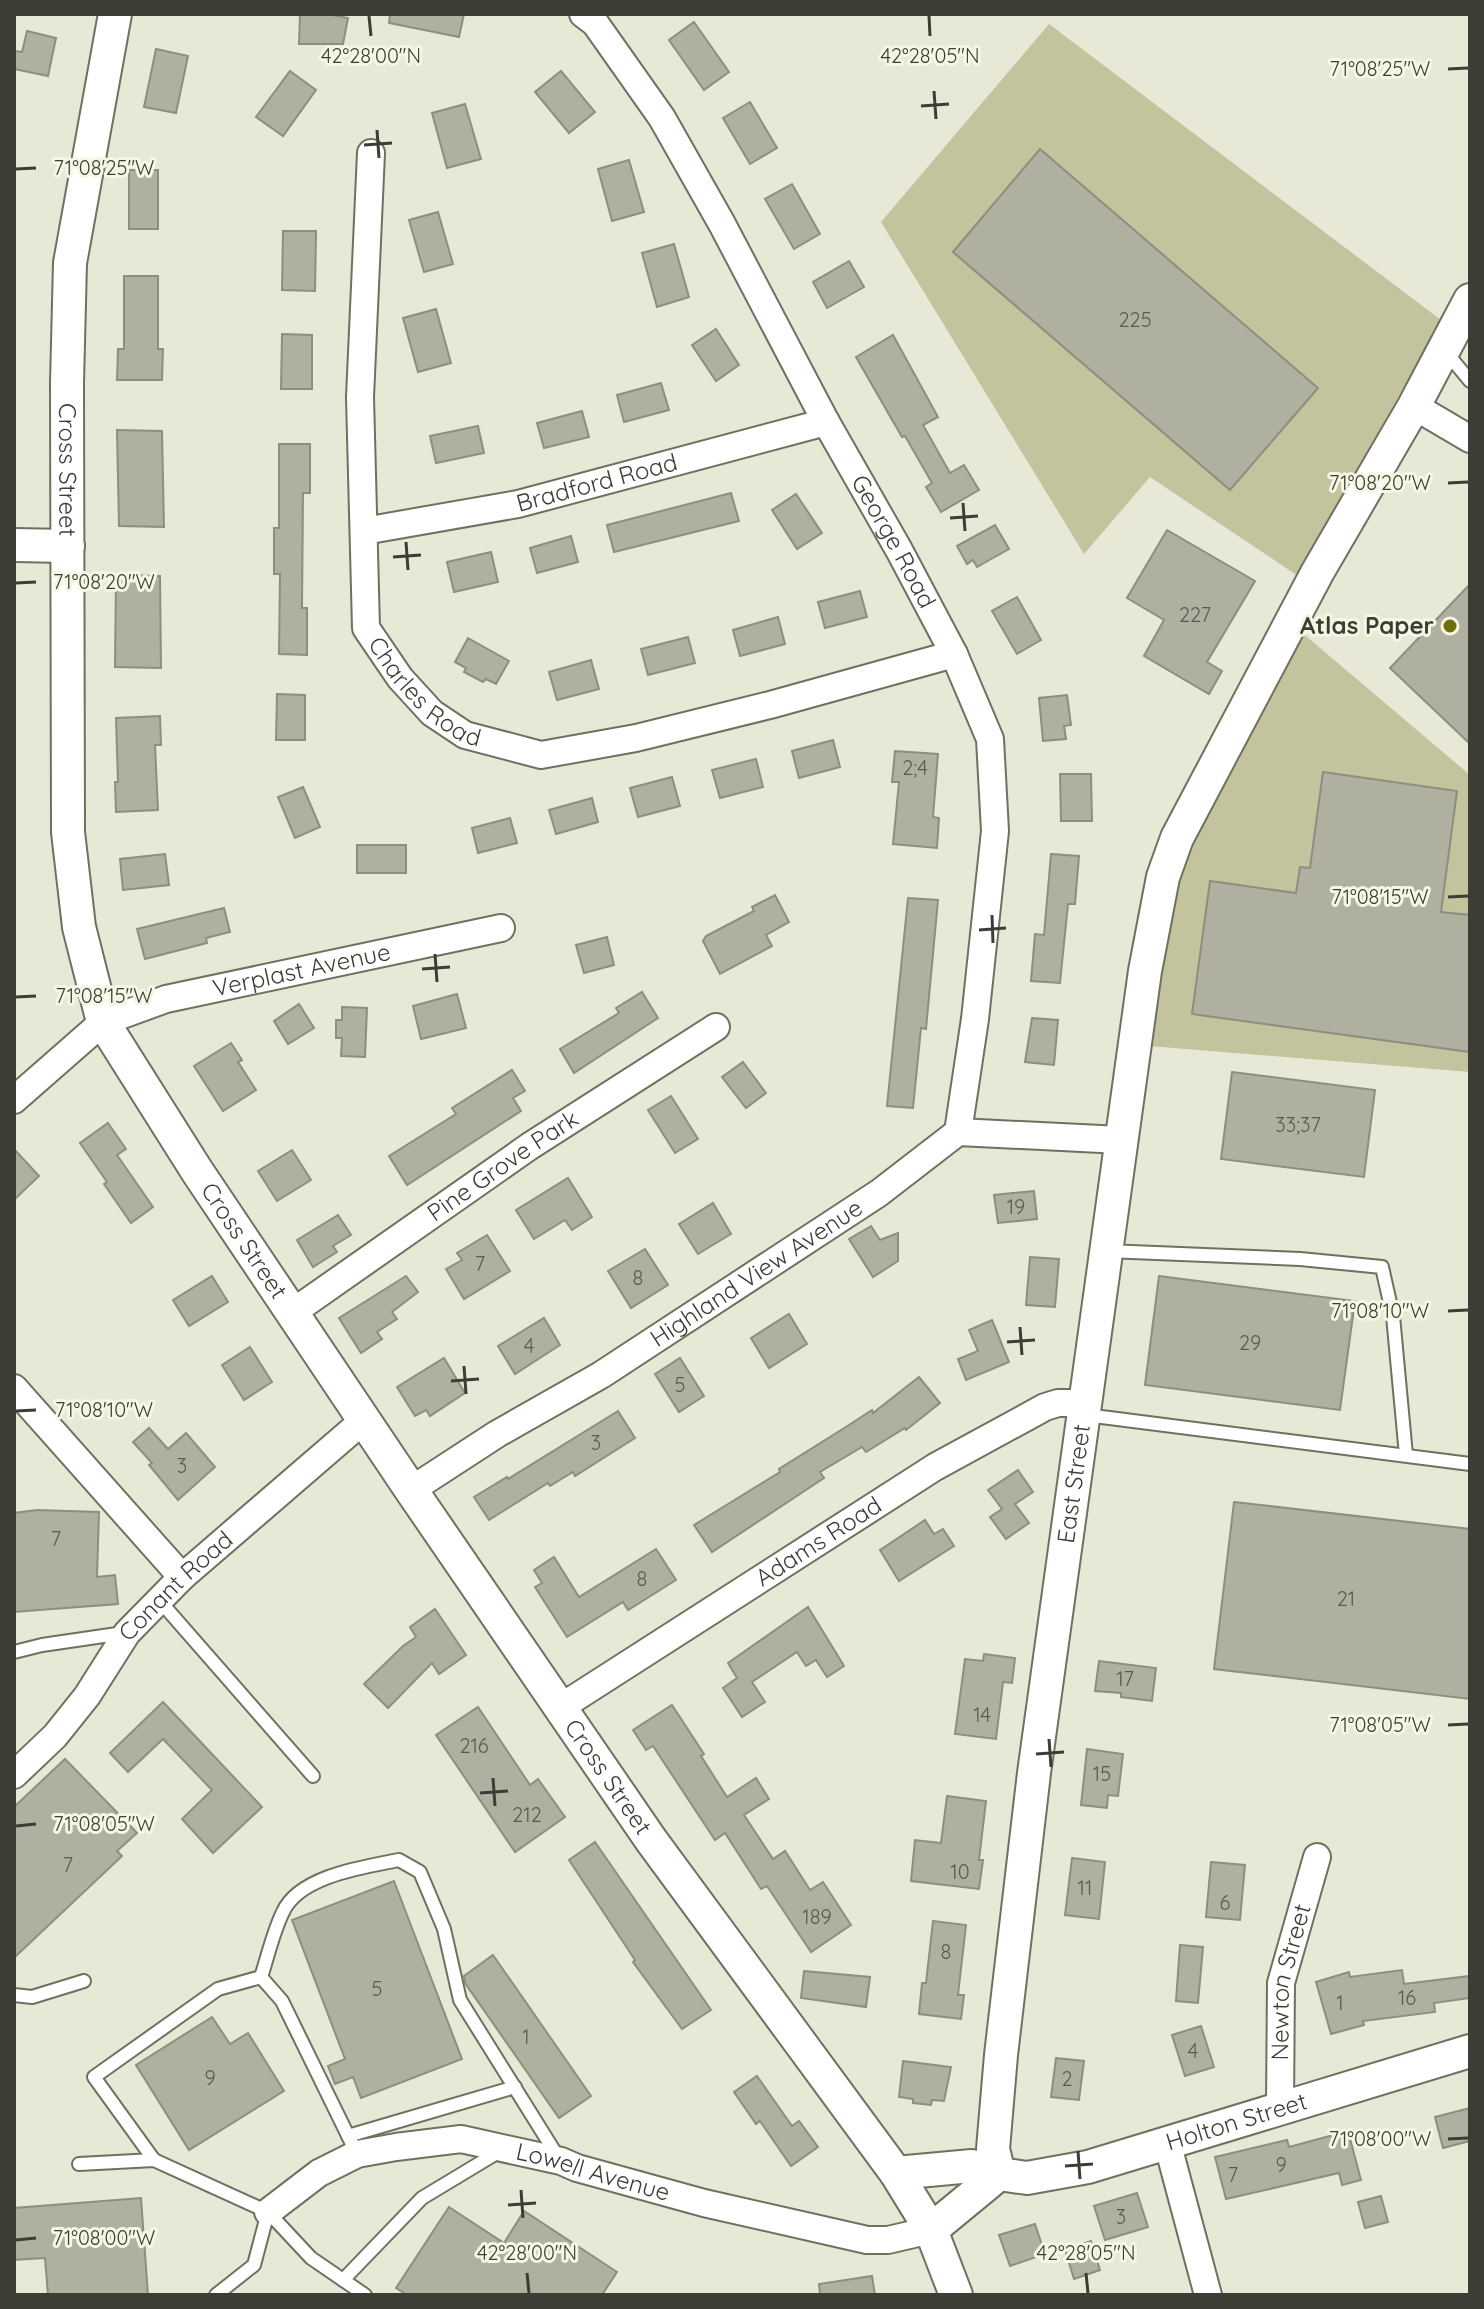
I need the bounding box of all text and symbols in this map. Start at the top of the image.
text: 42°28'00"N [321,43,421,68]
text: 42°28'05"N [880,43,980,68]
text: 71°08'25"W [1330,56,1430,81]
text: 71°08'25"W [54,155,154,180]
house number: 225 [1118,307,1152,332]
street label: Cross Street [53,403,83,537]
street label: Bradford Road [513,446,680,518]
street label: George Road [845,469,943,613]
text: 71°08'20"W [1329,470,1431,495]
text: 71°08'20"W [53,569,155,594]
house number: 227 [1179,602,1211,627]
place label: Atlas Paper [1300,610,1434,640]
marker: Atlas Paper [1441,617,1459,635]
street label: Charles Road [362,631,484,753]
house number: 2;4 [902,755,928,780]
text: 71°08'15"W [1331,884,1429,909]
street label: Verplast Avenue [210,936,393,1003]
text: 71°08'15"W [55,983,153,1008]
street label: Pine Grove Park [421,1103,584,1227]
house number: 33;37 [1275,1112,1321,1137]
street label: Cross Street [195,1176,294,1304]
street label: Highland View Avenue [644,1192,868,1353]
house number: 19 [1007,1194,1025,1219]
house number: 7 [475,1251,485,1276]
house number: 8 [633,1265,643,1290]
text: 71°08'10"W [1331,1298,1429,1323]
house number: 29 [1239,1330,1261,1355]
house number: 4 [524,1333,534,1358]
house number: 5 [675,1372,685,1397]
text: 71°08'10"W [55,1397,153,1422]
street label: East Street [1050,1422,1096,1545]
house number: 3 [591,1430,601,1455]
house number: 3 [177,1453,187,1478]
street label: Adams Road [749,1489,887,1592]
street label: Conant Road [112,1524,238,1647]
house number: 7 [51,1526,61,1551]
house number: 8 [637,1566,647,1591]
house number: 21 [1337,1586,1355,1611]
house number: 17 [1116,1666,1134,1691]
house number: 14 [973,1702,991,1727]
text: 71°08'05"W [1329,1712,1431,1737]
street label: Cross Street [558,1713,659,1840]
house number: 216 [459,1733,489,1758]
house number: 15 [1093,1761,1111,1786]
house number: 212 [512,1802,542,1827]
text: 71°08'05"W [53,1811,155,1836]
house number: 7 [63,1852,73,1877]
house number: 10 [950,1859,970,1884]
house number: 11 [1078,1875,1092,1900]
house number: 6 [1220,1890,1231,1915]
street label: Newton Street [1264,1900,1317,2061]
house number: 189 [802,1904,832,1929]
house number: 8 [941,1939,951,1964]
house number: 5 [372,1976,382,2001]
house number: 16 [1398,1985,1416,2010]
house number: 1 [1336,1990,1344,2015]
house number: 1 [522,2024,530,2049]
house number: 4 [1188,2038,1198,2063]
house number: 9 [204,2065,216,2090]
house number: 2 [1061,2066,1073,2091]
street label: Holton Street [1162,2085,1310,2156]
text: 71°08'00"W [1329,2126,1431,2151]
street label: Lowell Avenue [514,2136,673,2207]
house number: 9 [1275,2152,1287,2177]
house number: 7 [1228,2162,1238,2187]
house number: 3 [1116,2204,1126,2229]
text: 71°08'00"W [53,2225,155,2250]
text: 42°28'00"N [477,2240,577,2265]
text: 42°28'05"N [1036,2240,1136,2265]

